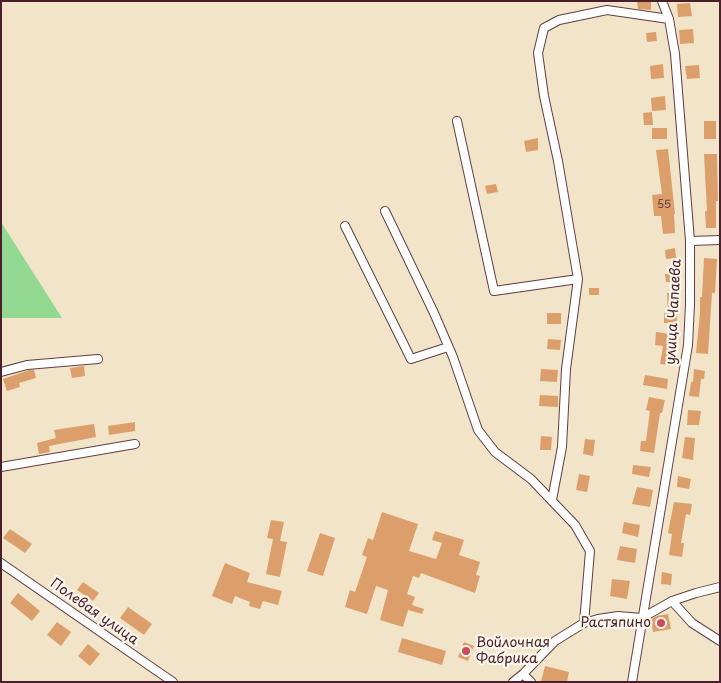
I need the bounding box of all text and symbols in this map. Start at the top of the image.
house number: 55 [657,198,671,212]
street label: улица Чапаева [663,259,685,365]
street label: Полевая улица [47,575,141,649]
place label: Растяпино [580,615,651,631]
marker: Растяпино [655,617,667,629]
place label: Войлочная Фабрика [476,635,550,668]
marker: Войлочная Фабрика [460,645,472,657]

